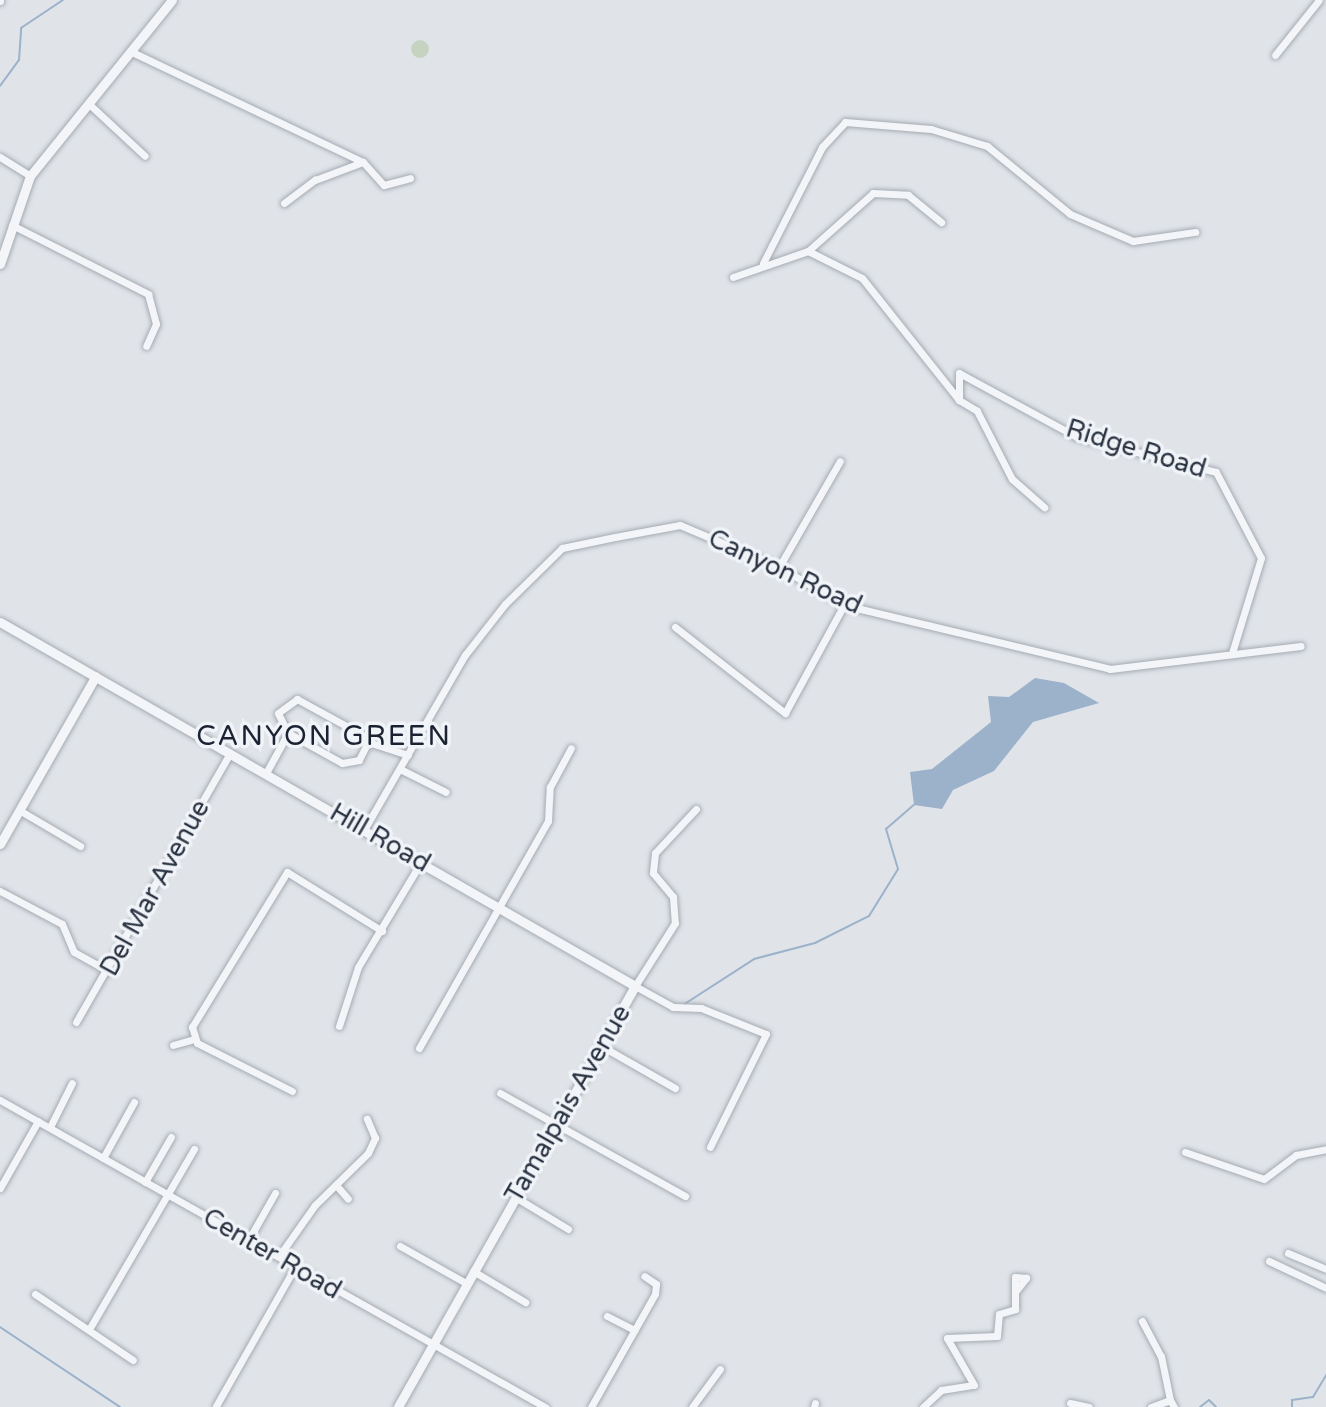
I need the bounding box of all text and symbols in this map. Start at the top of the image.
street label: Ridge Road [1062,413,1210,485]
street label: Canyon Road [703,523,867,621]
district label: CANYON GREEN [196,719,452,753]
street label: Del Mar Avenue [94,795,216,981]
street label: Hill Road [324,797,436,879]
street label: Tamalpais Avenue [499,1000,637,1208]
street label: Center Road [197,1202,347,1306]

